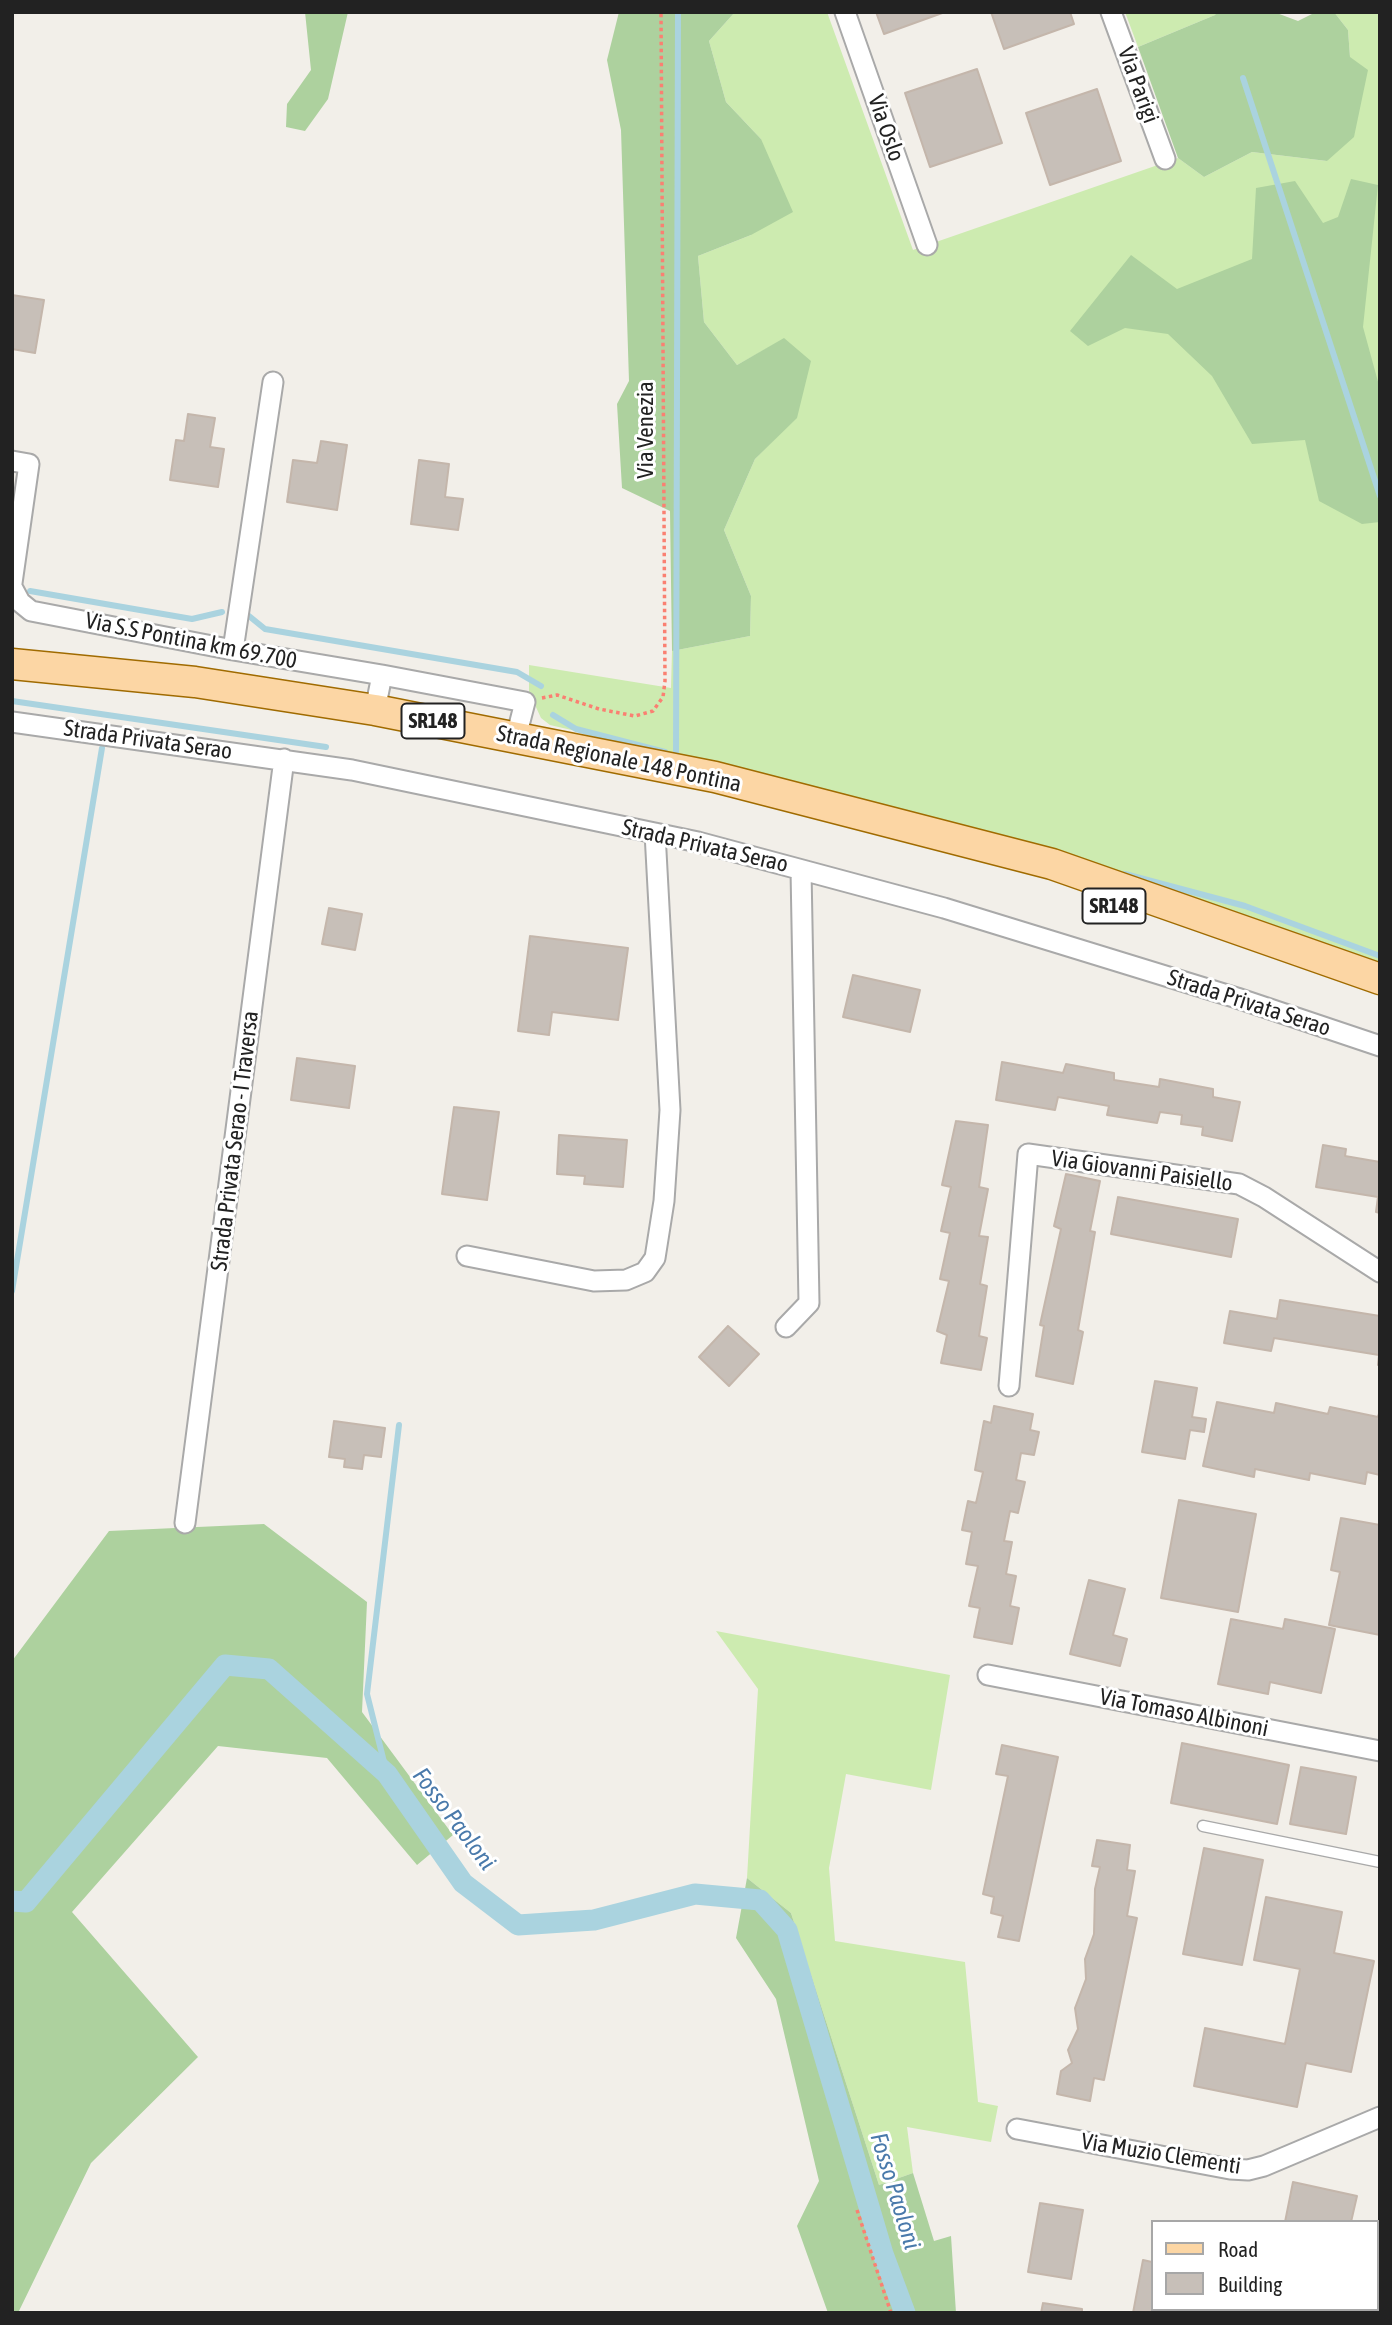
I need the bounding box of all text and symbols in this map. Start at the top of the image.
street label: Via Parigi [1111,43,1165,127]
street label: Via Oslo [862,91,910,165]
street label: Via Venezia [632,381,660,479]
street label: Via S.S Pontina km 69.700 [83,607,299,675]
road number: SR148 [402,704,464,738]
street label: Strada Privata Serao [62,715,234,765]
street label: Strada Regionale 148 Pontina [494,720,744,798]
street label: Strada Privata Serao [619,813,791,879]
road number: SR148 [1082,888,1146,923]
street label: Strada Privata Serao [1164,964,1334,1042]
street label: Strada Privata Serao - I Traversa [205,1009,265,1273]
street label: Via Giovanni Paisiello [1050,1145,1234,1197]
street label: Via Tomaso Albinoni [1097,1683,1271,1743]
water label: Fosso Paoloni [406,1762,502,1876]
street label: Via Muzio Clementi [1079,2128,1243,2180]
water label: Fosso Paoloni [864,2129,926,2253]
legend [1150,2220,1378,2311]
text: Road [1218,2237,1258,2261]
text: Building [1218,2272,1282,2296]

